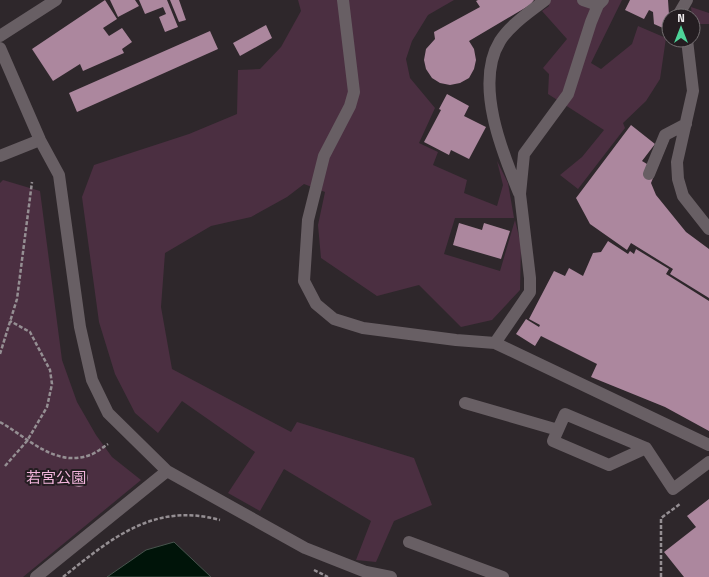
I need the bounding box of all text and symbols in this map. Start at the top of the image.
north arrow [661,8,701,48]
text: N [677,10,685,26]
park label: 若宮公園 [26,466,86,489]

